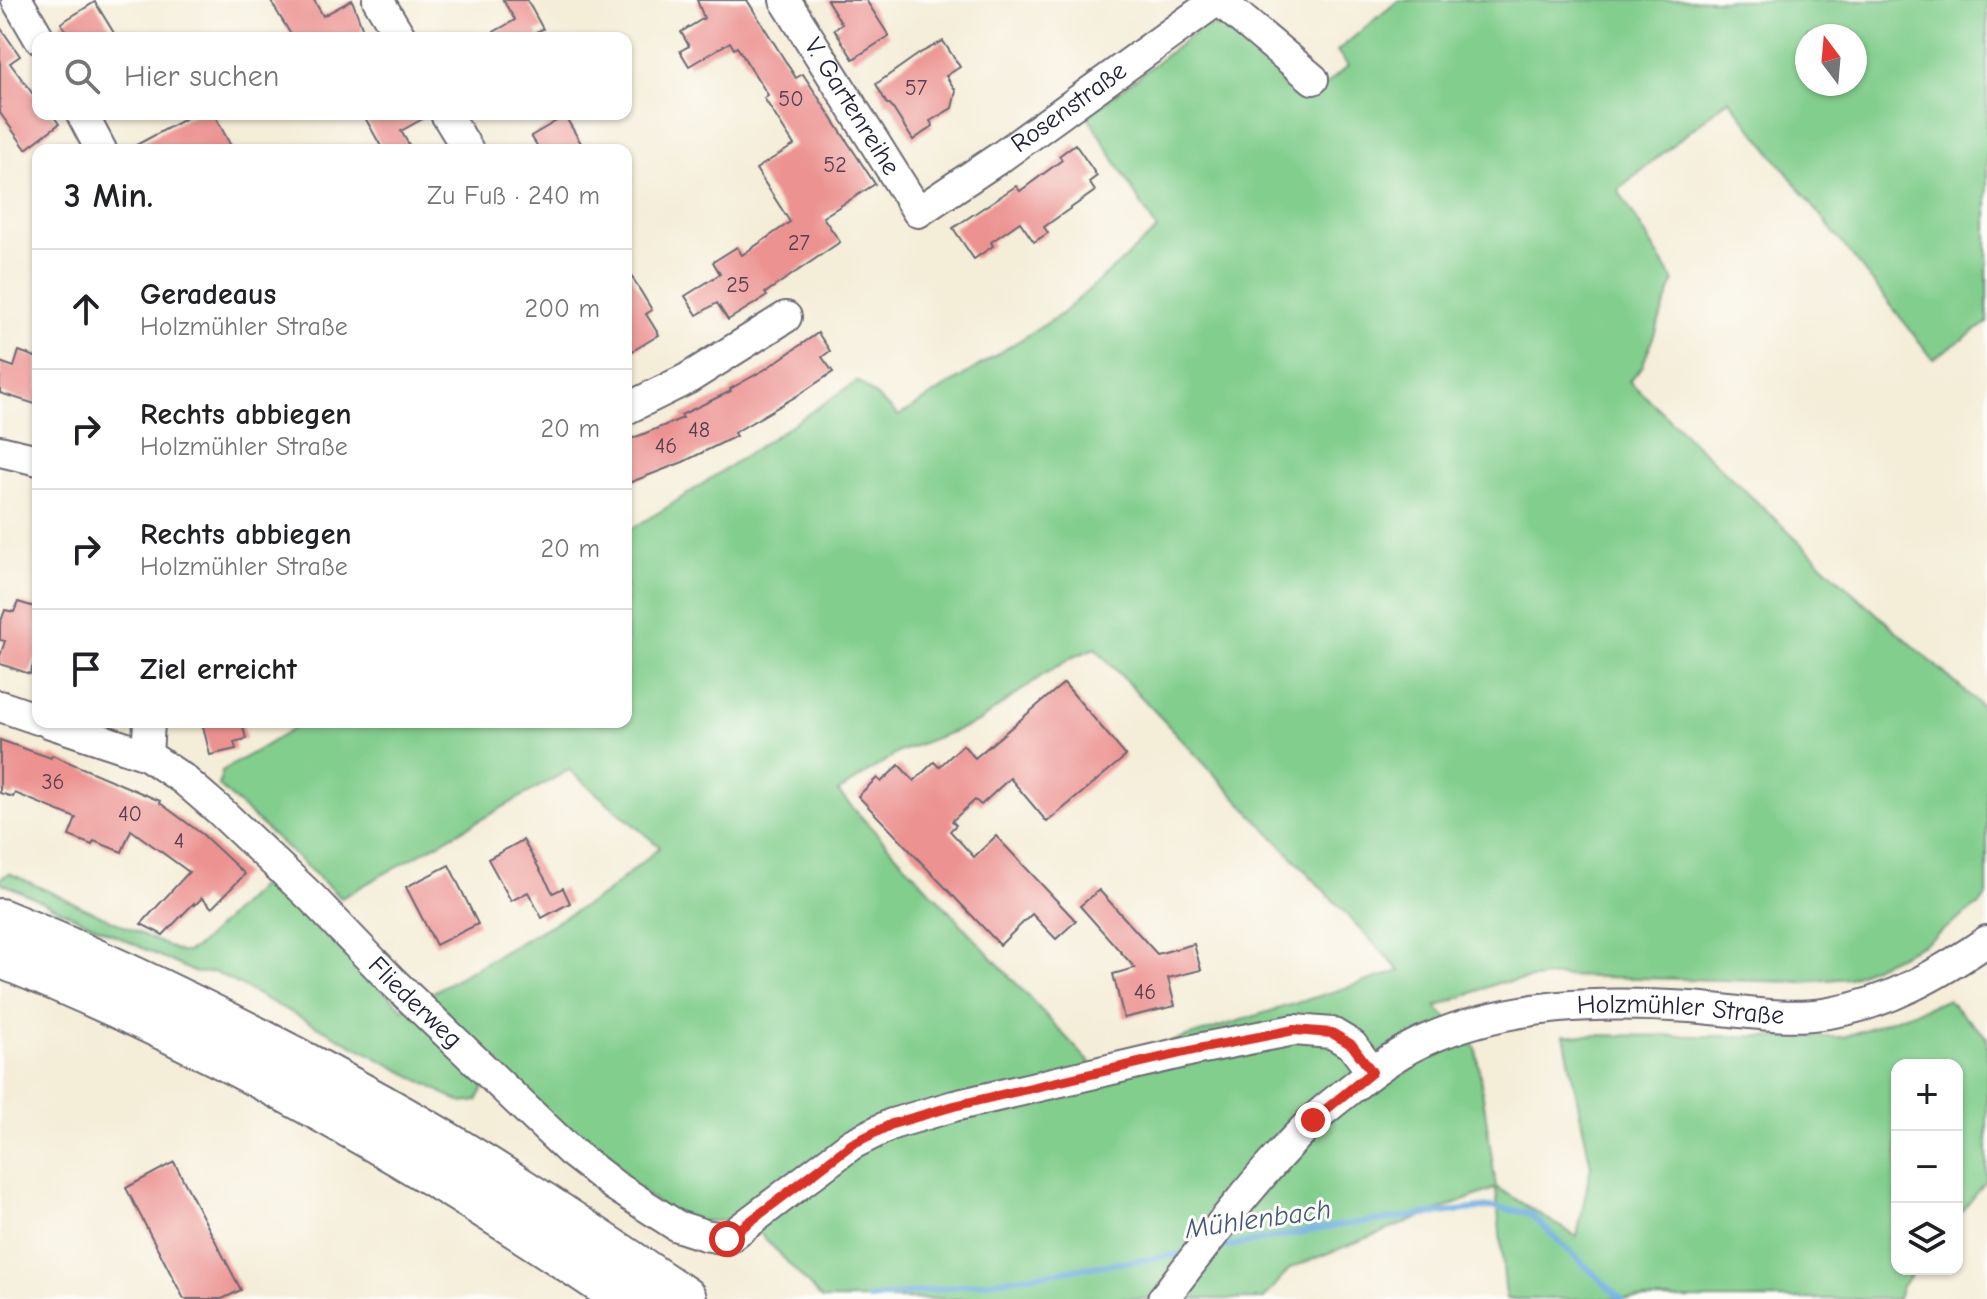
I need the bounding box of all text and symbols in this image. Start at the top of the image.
north arrow [1795,24,1867,96]
search box [32,32,632,120]
street label: V. Gartenreihe [798,33,906,181]
icon: search [60,54,104,98]
street label: Rosenstraße [1005,56,1133,159]
text: Hier suchen [124,59,279,94]
house number: 57 [905,75,928,101]
house number: 50 [778,86,804,112]
house number: 52 [823,152,847,178]
text: 3 Min. [64,176,153,216]
text: Zu Fuß · 240 m [427,181,600,211]
house number: 27 [788,230,811,256]
house number: 25 [726,272,750,298]
text: Geradeaus [140,277,276,312]
icon: ahead [64,287,108,331]
text: 200 m [525,294,600,324]
text: Holzmühler Straße [140,312,348,342]
text: Rechts abbiegen [140,397,352,432]
icon: right [64,407,108,451]
text: 20 m [540,414,600,444]
house number: 48 [688,417,710,443]
text: Holzmühler Straße [140,432,348,462]
house number: 46 [655,433,677,459]
text: Rechts abbiegen [140,517,352,552]
icon: right [64,527,108,571]
text: 20 m [540,534,600,564]
text: Holzmühler Straße [140,552,348,582]
icon: arrive [64,647,108,691]
text: Ziel erreicht [140,652,297,687]
house number: 36 [41,769,65,795]
house number: 40 [118,801,142,827]
house number: 4 [174,828,184,854]
street label: Fliederweg [362,951,468,1055]
house number: 46 [1134,979,1156,1005]
street label: Holzmühler Straße [1576,989,1785,1031]
map controls [1891,1059,1963,1275]
button: + [1891,1059,1963,1131]
route end [1295,1102,1331,1138]
button: − [1891,1131,1963,1203]
water label: Mühlenbach [1182,1193,1333,1245]
button: layers [1891,1203,1963,1275]
route start [709,1221,745,1257]

